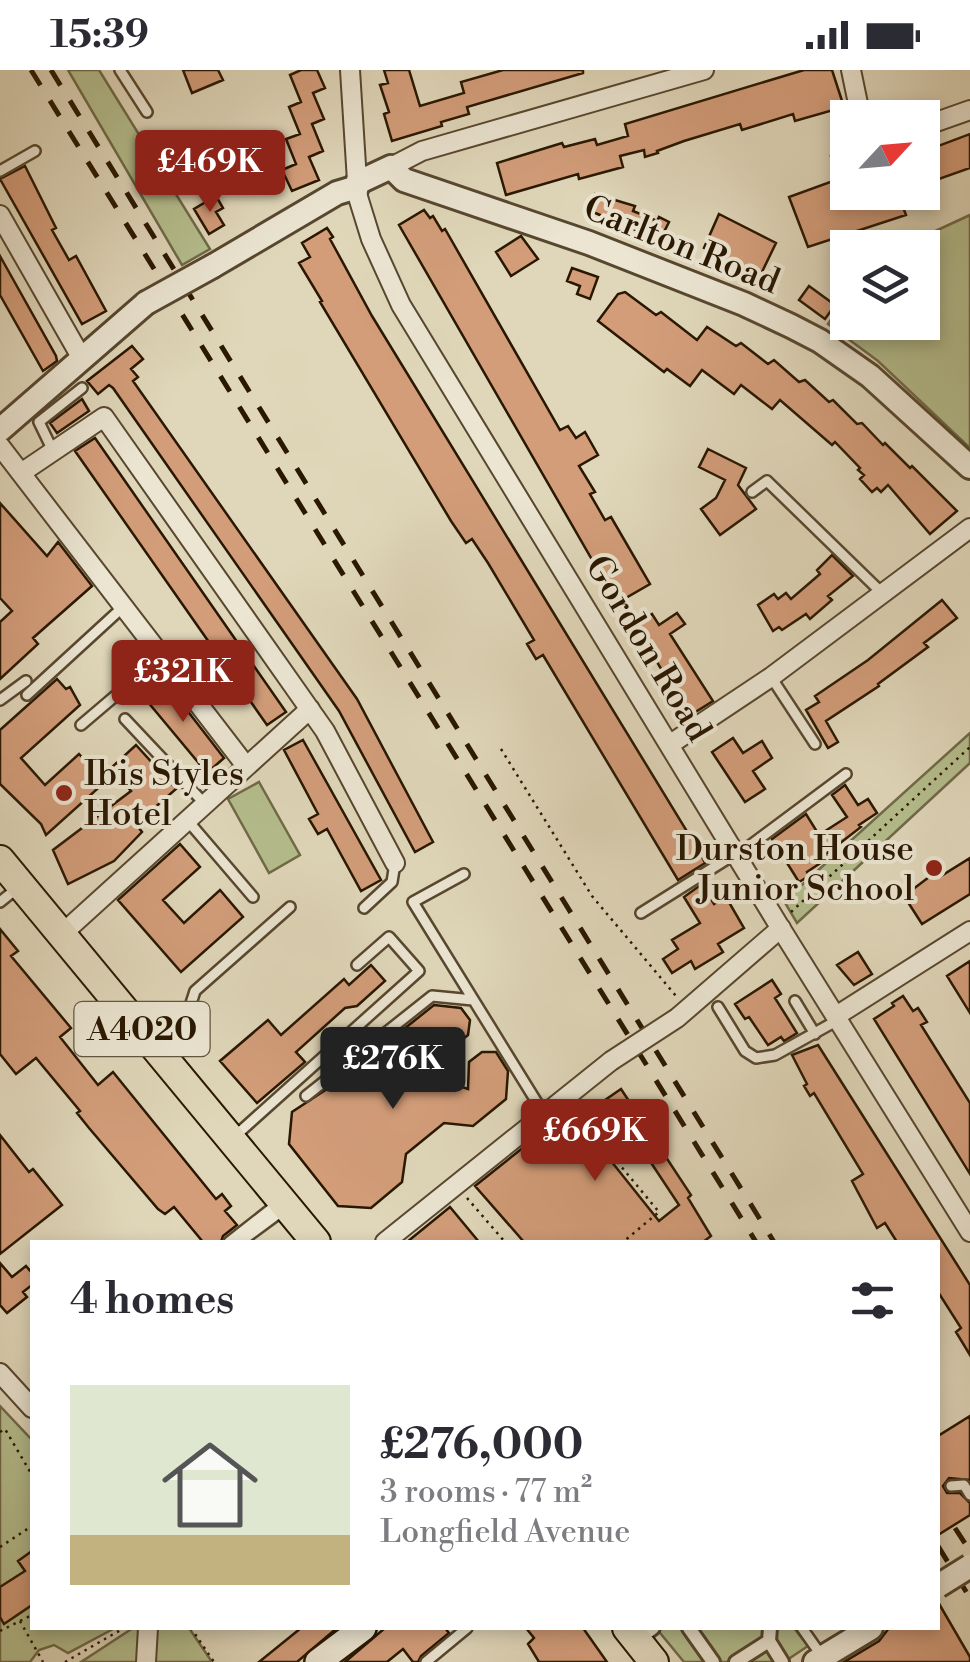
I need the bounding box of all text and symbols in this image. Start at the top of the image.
text: 15:39 [50,12,149,59]
north arrow [830,100,940,210]
map controls [830,100,940,340]
pin: £469K [140,130,280,215]
text: £469K [157,142,263,182]
street label: Carlton Road [577,187,786,304]
button: layers [830,230,940,340]
street label: Gordon Road [575,548,720,750]
pin: £321K [113,640,253,725]
text: £321K [134,652,232,692]
place label: Ibis Styles Hotel [84,753,244,836]
marker: Ibis Styles Hotel [53,782,75,804]
place label: Durston House Junior School [676,828,914,911]
marker: Durston House Junior School [923,857,945,879]
road number: A4020 [74,1002,210,1056]
pin: £276K [323,1027,463,1112]
text: £276K [342,1039,444,1079]
pin: £669K [525,1099,665,1184]
text: £669K [543,1111,647,1151]
icon: filters [845,1273,900,1328]
text: 4 homes [70,1274,234,1327]
text: £276,000 [380,1419,583,1472]
icon: home [150,1425,270,1545]
text: 3 rooms · 77 m² [380,1472,592,1512]
text: Longfield Avenue [380,1512,630,1552]

